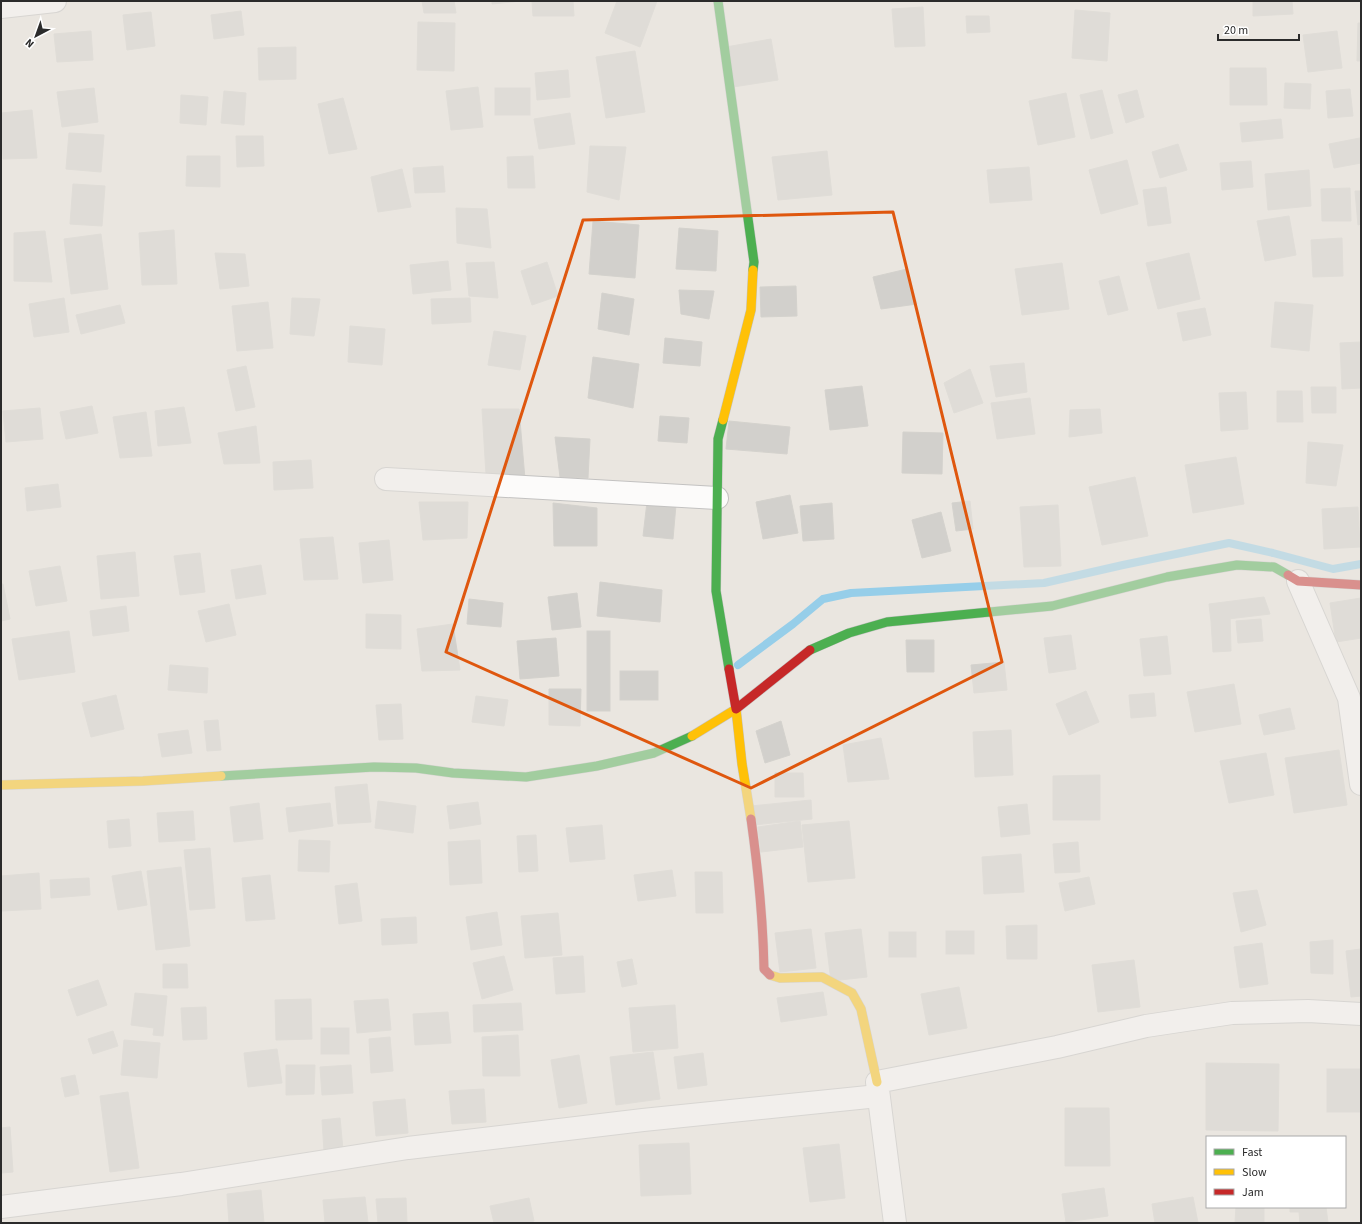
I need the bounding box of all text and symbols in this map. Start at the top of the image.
north arrow [16,16,56,56]
scale bar [1218,16,1299,42]
text: 20 m [1224,22,1248,39]
text: N [22,35,37,51]
legend [1206,1136,1346,1208]
text: Fast [1242,1144,1262,1161]
text: Slow [1242,1164,1267,1181]
text: Jam [1242,1184,1264,1201]

